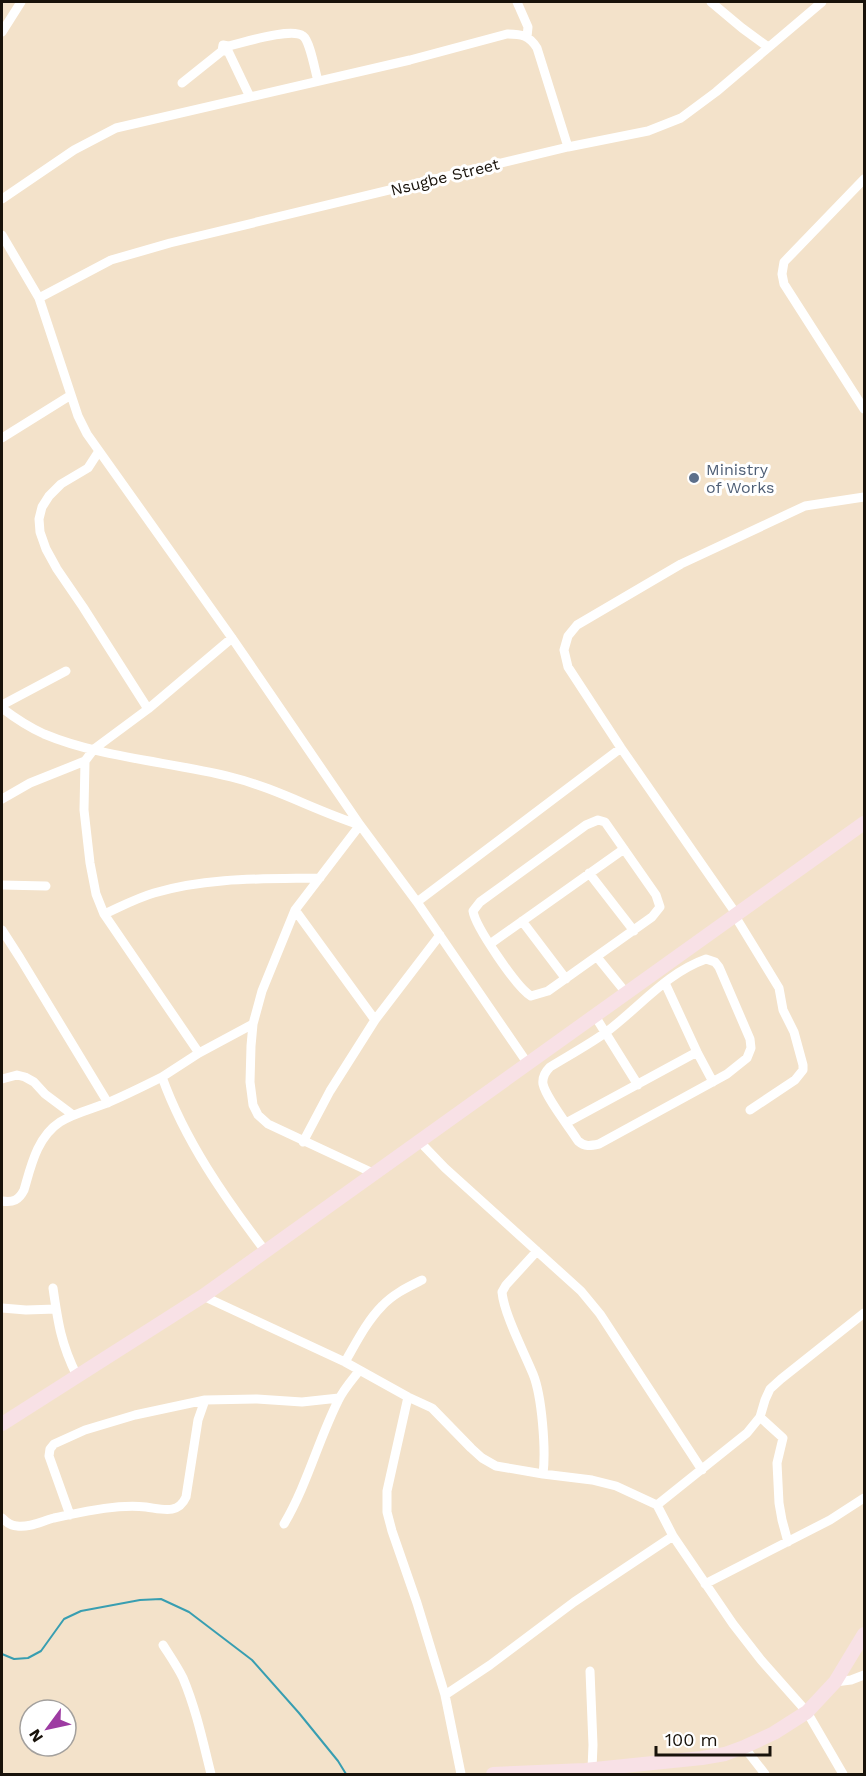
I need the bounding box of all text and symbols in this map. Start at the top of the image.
street label: Nsugbe Street [389,154,502,200]
place label: Ministry of Works [706,460,774,497]
marker: Ministry of Works [687,471,701,485]
north arrow [18,1698,78,1758]
scale bar [656,1719,770,1757]
text: N [25,1726,47,1746]
text: 100 m [665,1729,718,1750]

